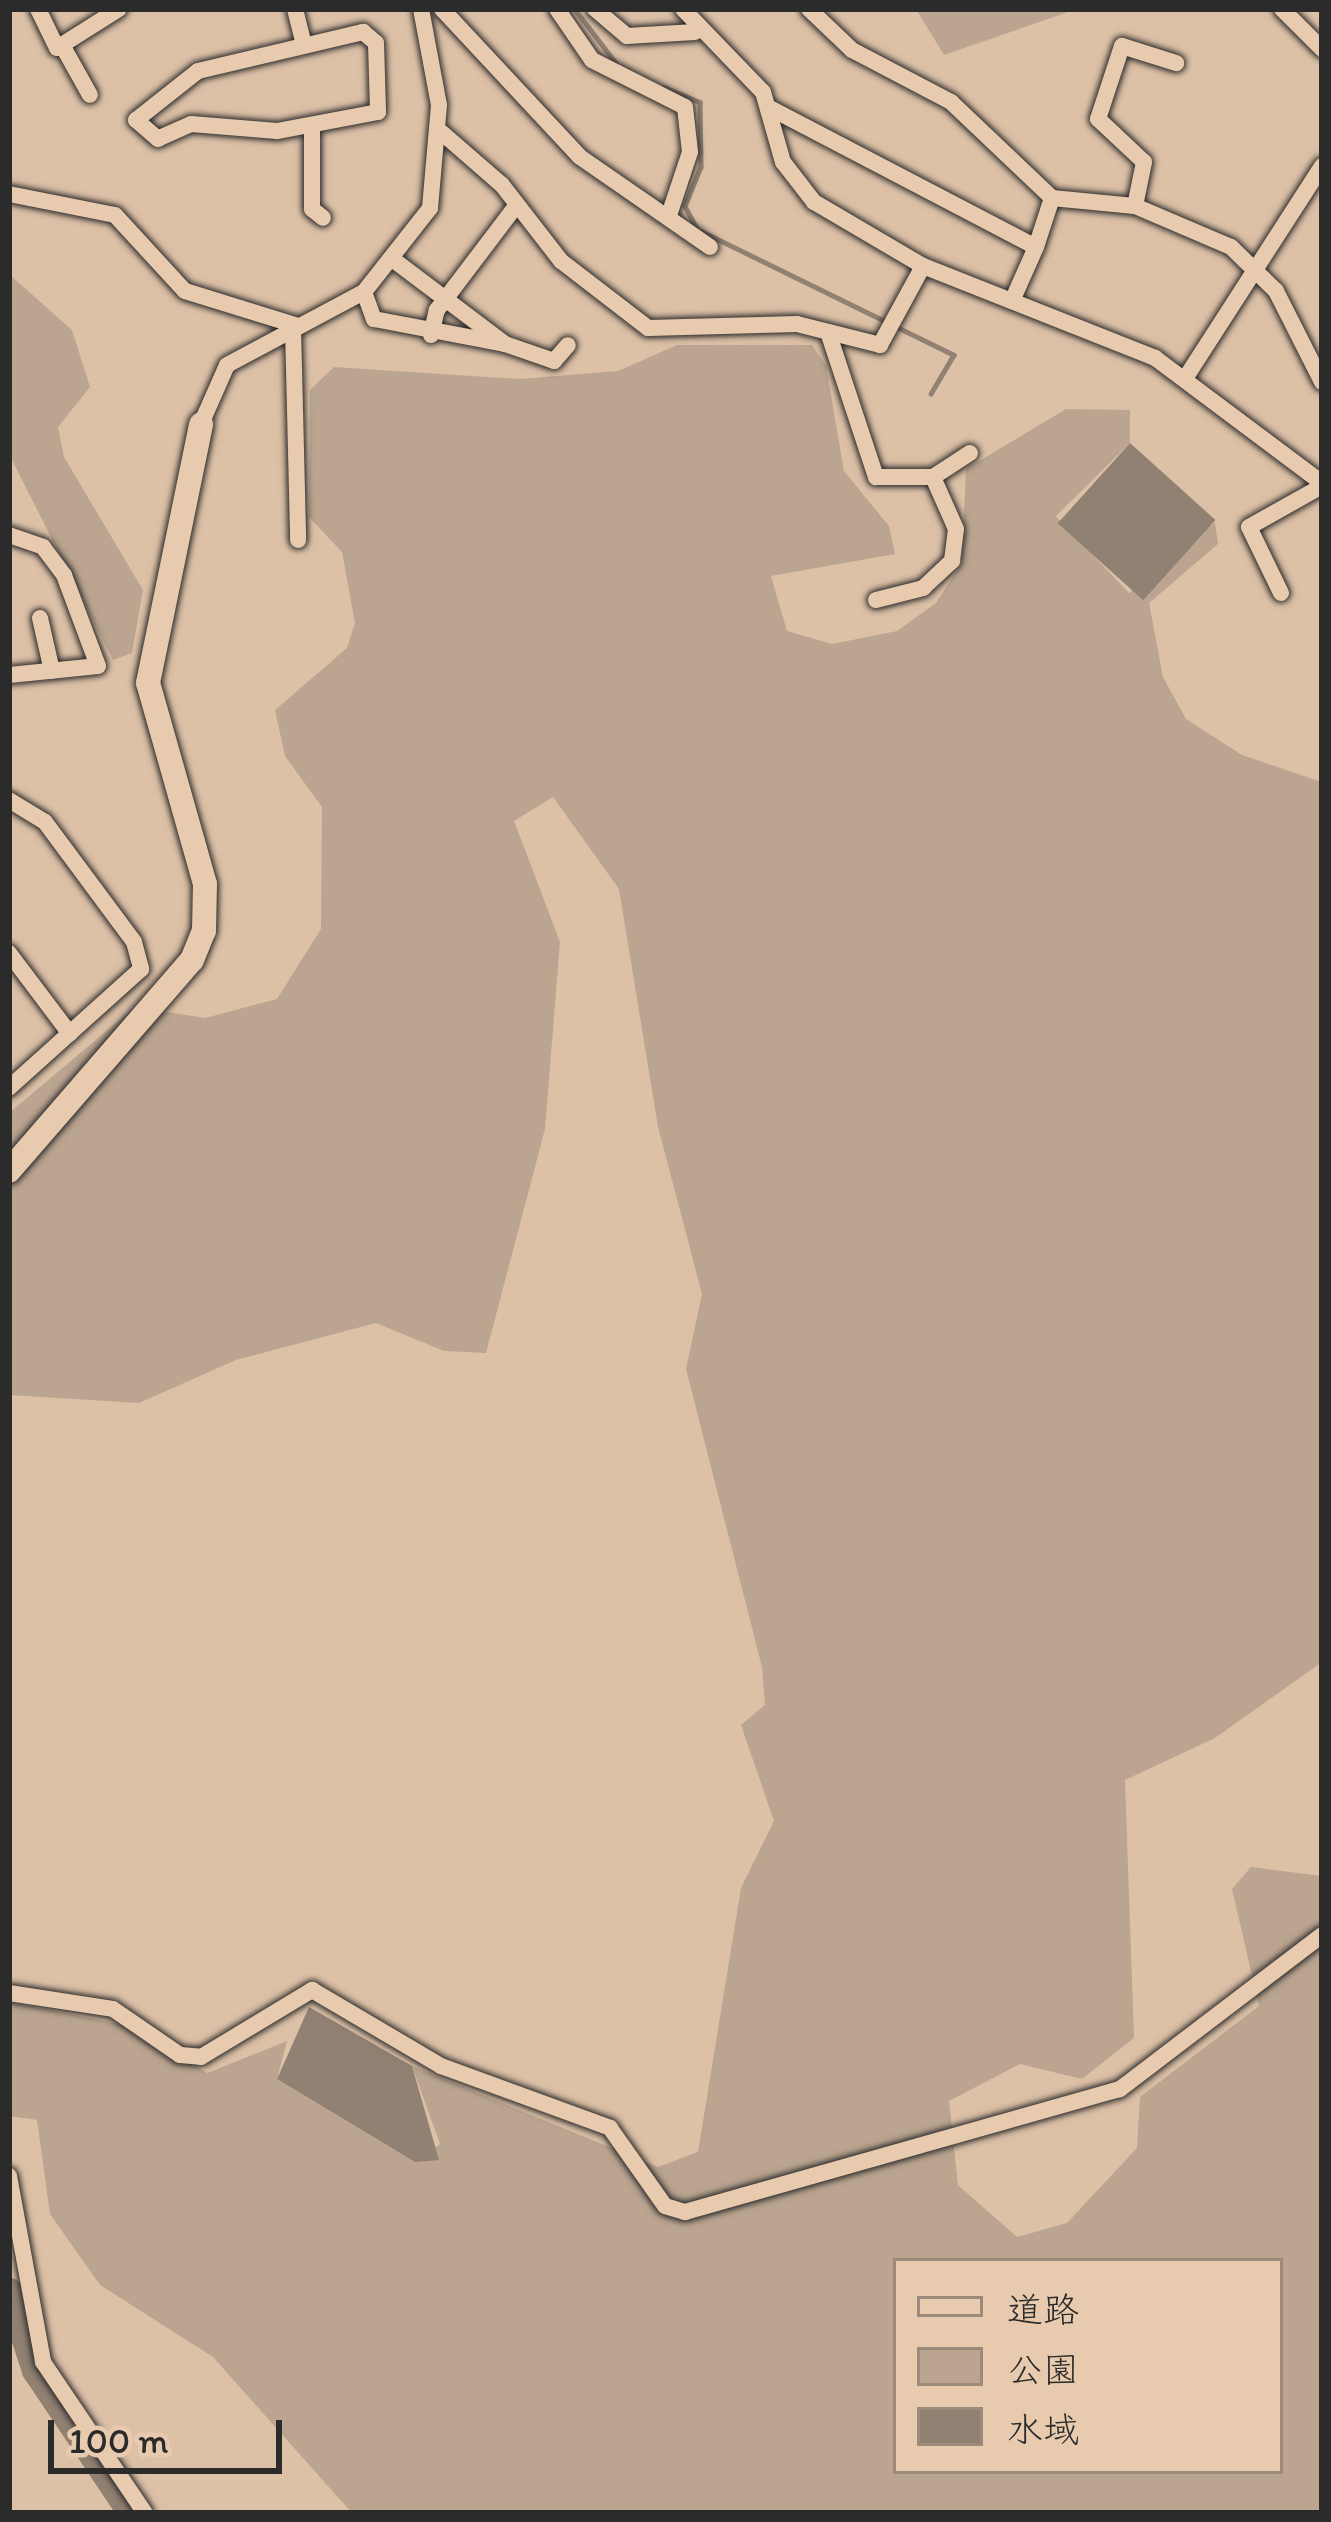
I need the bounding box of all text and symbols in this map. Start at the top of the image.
legend [893,2258,1283,2474]
text: 道路 [1007,2288,1079,2331]
text: 公園 [1007,2348,1079,2391]
scale bar [54,2396,288,2470]
text: 水域 [1007,2408,1079,2451]
text: 100 m [69,2419,168,2462]

